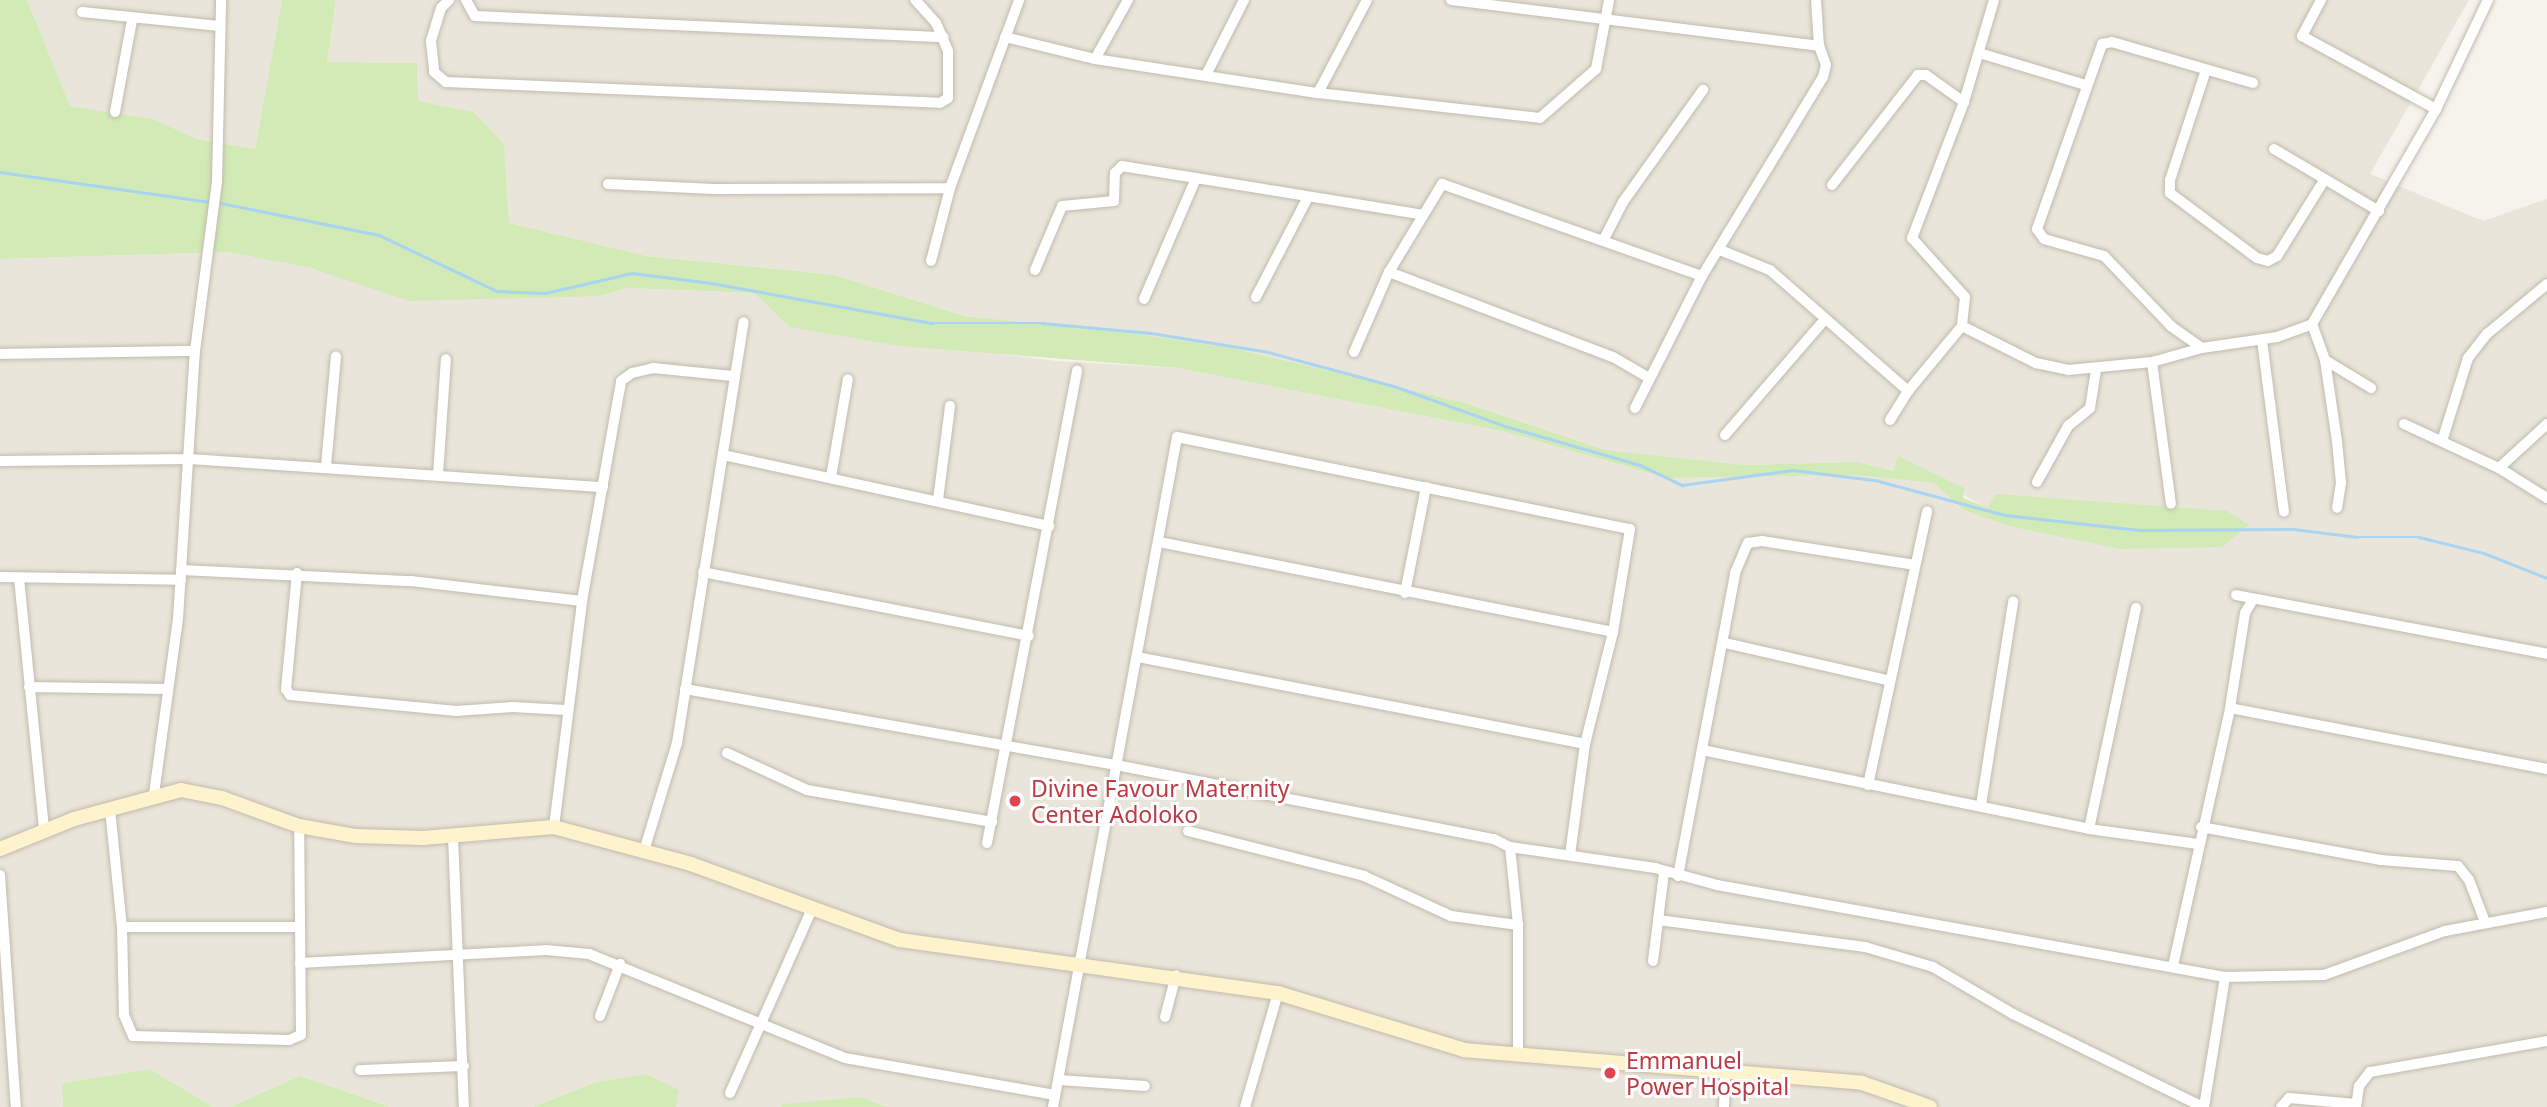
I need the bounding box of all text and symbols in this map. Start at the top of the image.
place label: Divine Favour Maternity Center Adoloko [1031,774,1289,828]
marker: Divine Favour Maternity Center Adoloko [1005,791,1025,811]
place label: Emmanuel Power Hospital [1626,1046,1789,1100]
marker: Emmanuel Power Hospital [1600,1063,1620,1083]

